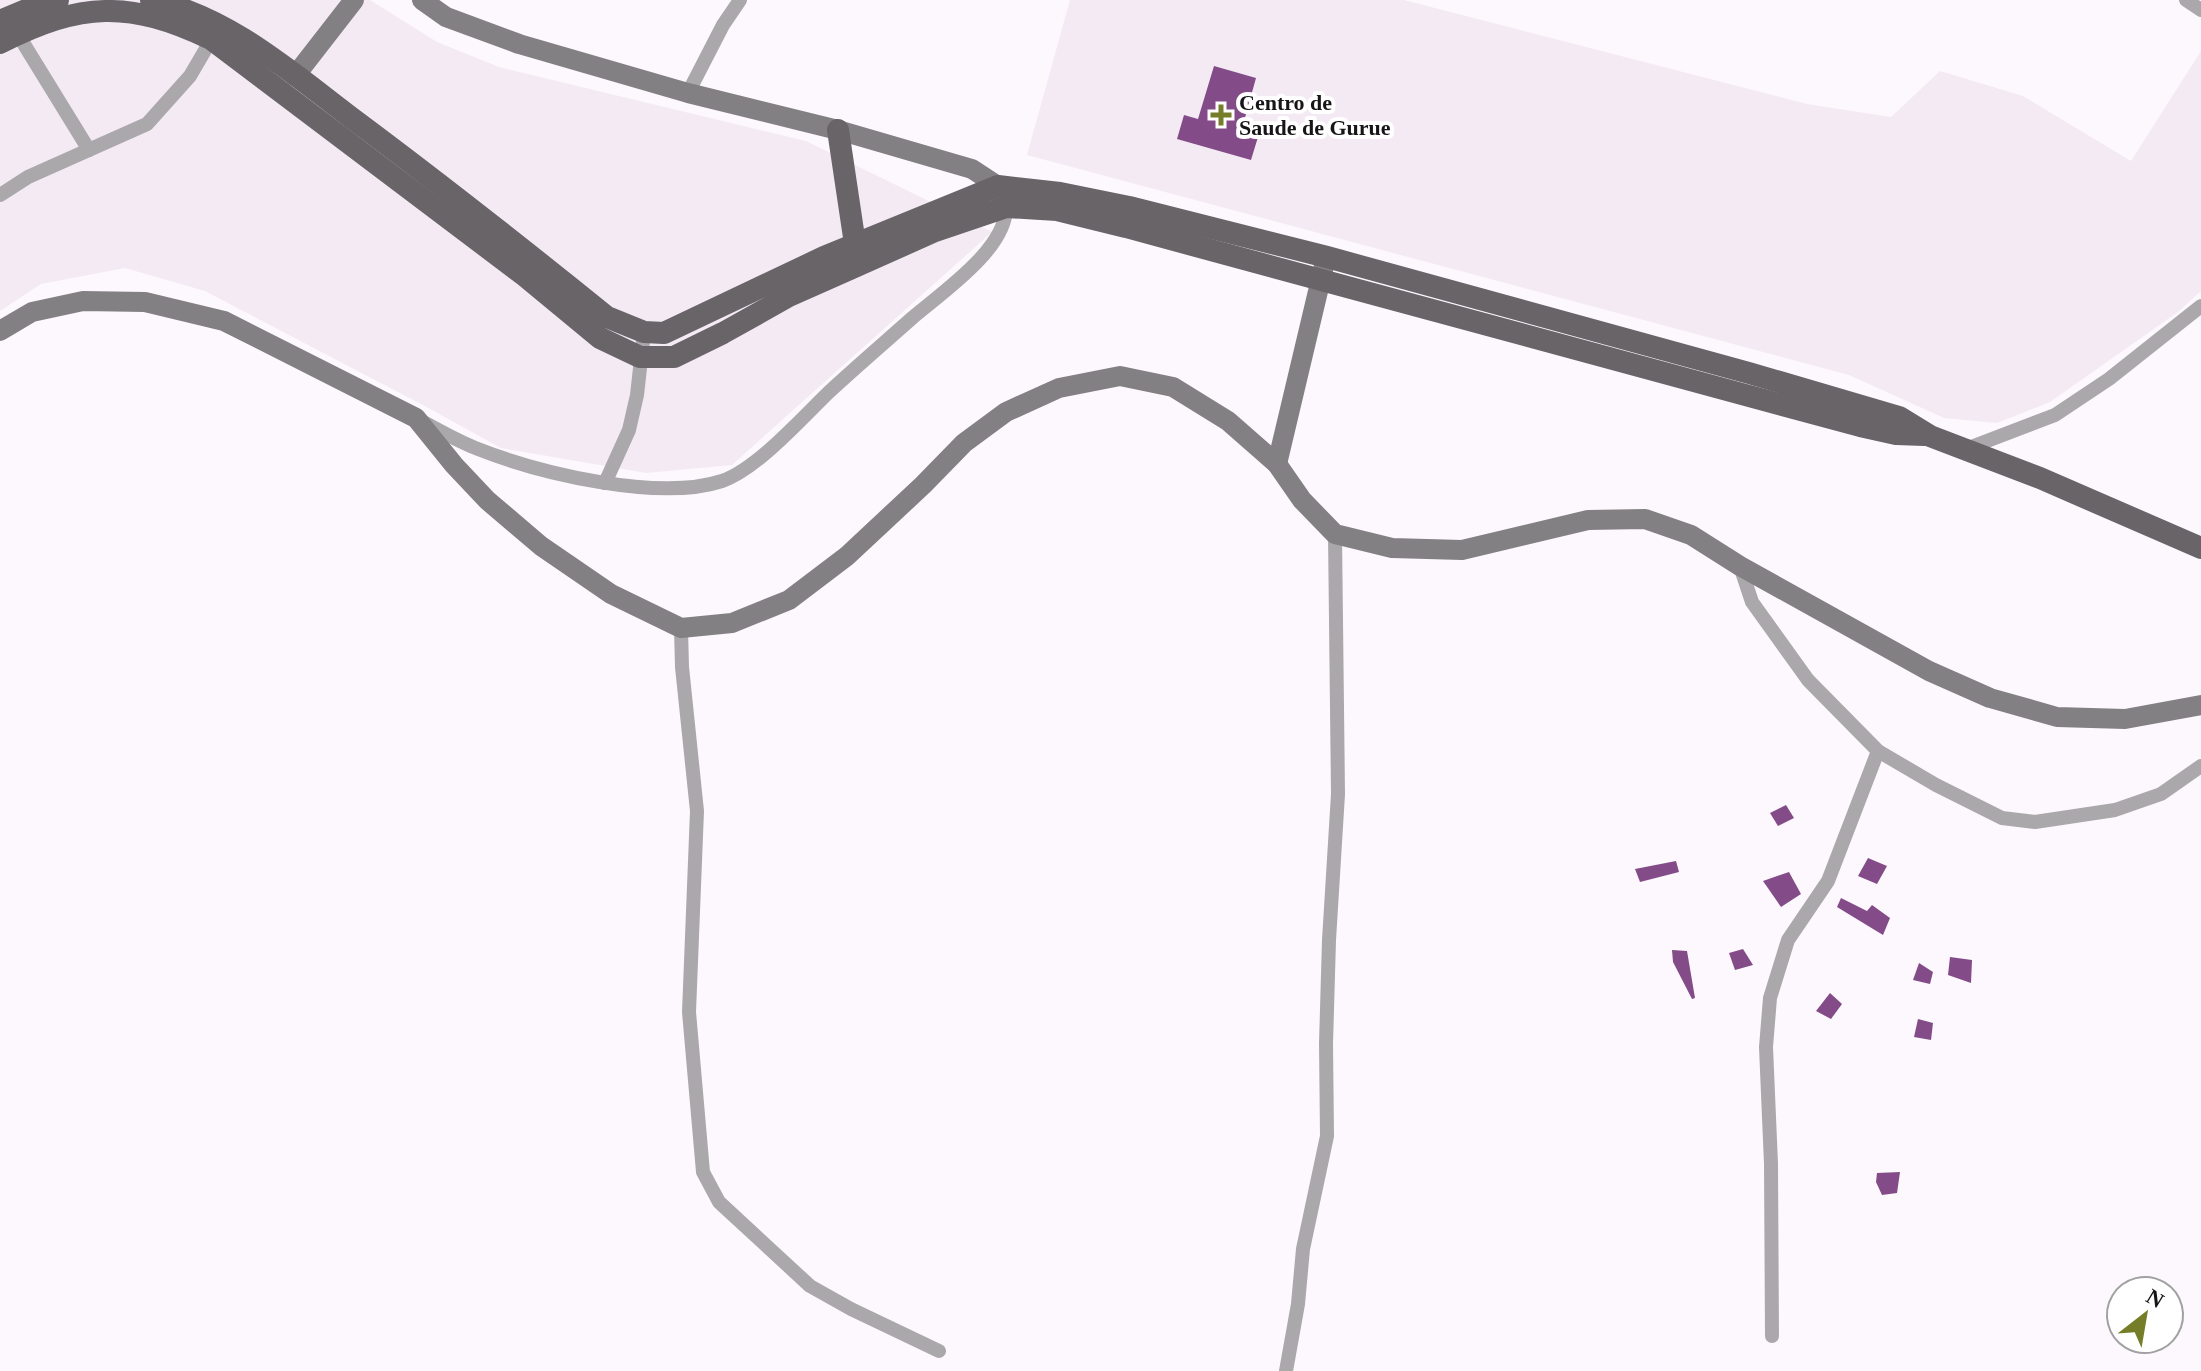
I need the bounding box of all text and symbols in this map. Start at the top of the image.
place label: Centro de Saude de Gurue [1239,90,1391,140]
marker: Centro de Saude de Gurue [1210,104,1232,126]
north arrow [2105,1275,2185,1355]
text: N [2142,1283,2168,1313]

